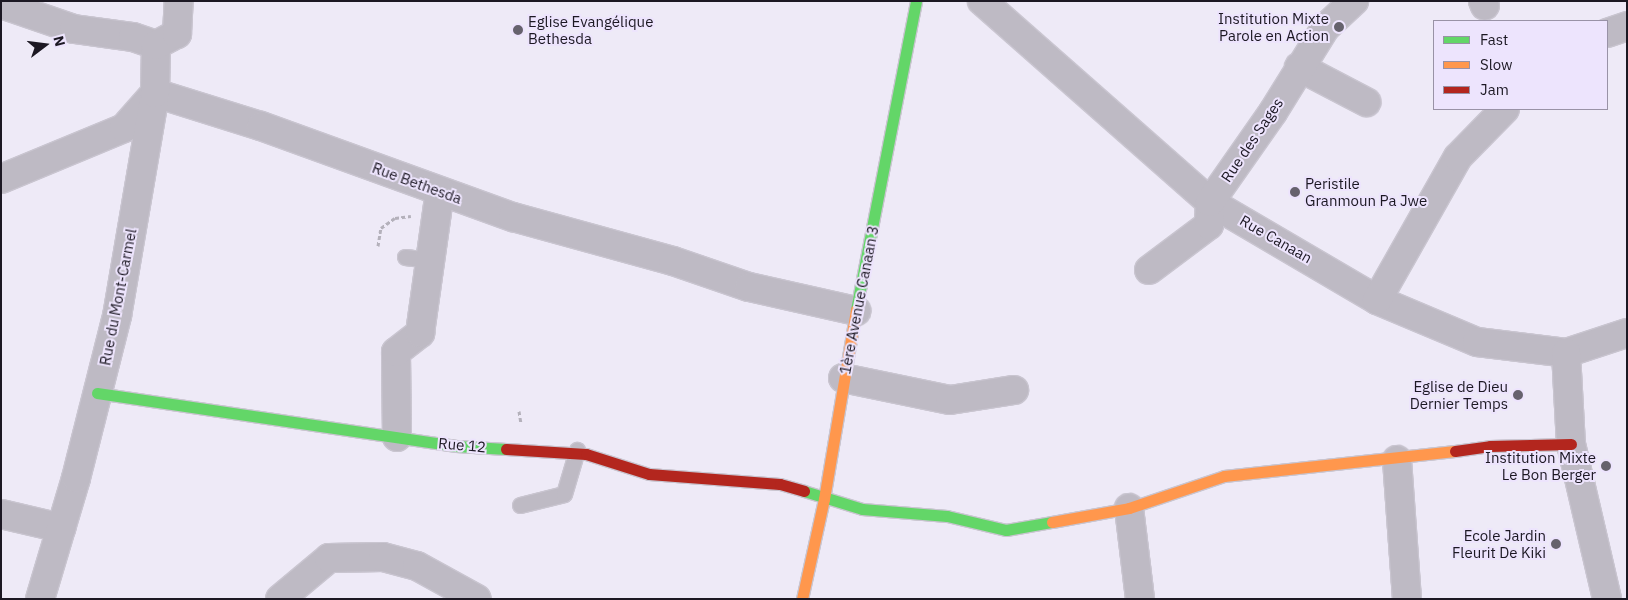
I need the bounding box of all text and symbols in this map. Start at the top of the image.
place label: Institution Mixte Parole en Action [1218,9,1329,44]
place label: Eglise Evangélique Bethesda [528,12,653,47]
north arrow [20,20,70,70]
legend [1433,20,1608,110]
marker: Institution Mixte Parole en Action [1333,21,1345,33]
marker: Eglise Evangélique Bethesda [512,24,524,36]
text: Fast [1480,30,1508,49]
text: N [49,34,69,48]
text: Slow [1480,55,1513,74]
text: Jam [1480,80,1509,99]
street label: Rue des Sages [1217,94,1287,186]
street label: Rue Bethesda [370,158,464,208]
place label: Peristile Granmoun Pa Jwe [1305,174,1427,209]
marker: Peristile Granmoun Pa Jwe [1289,186,1301,198]
street label: Rue Canaan [1237,211,1315,267]
street label: 1ère Avenue Canaan 3 [836,224,882,376]
street label: Rue du Mont-Carmel [96,227,140,367]
place label: Eglise de Dieu Dernier Temps [1410,377,1508,412]
marker: Eglise de Dieu Dernier Temps [1512,389,1524,401]
street label: Rue 12 [437,434,487,456]
place label: Institution Mixte Le Bon Berger [1485,448,1596,483]
marker: Institution Mixte Le Bon Berger [1600,460,1612,472]
place label: Ecole Jardin Fleurit De Kiki [1452,526,1546,561]
marker: Ecole Jardin Fleurit De Kiki [1550,538,1562,550]

